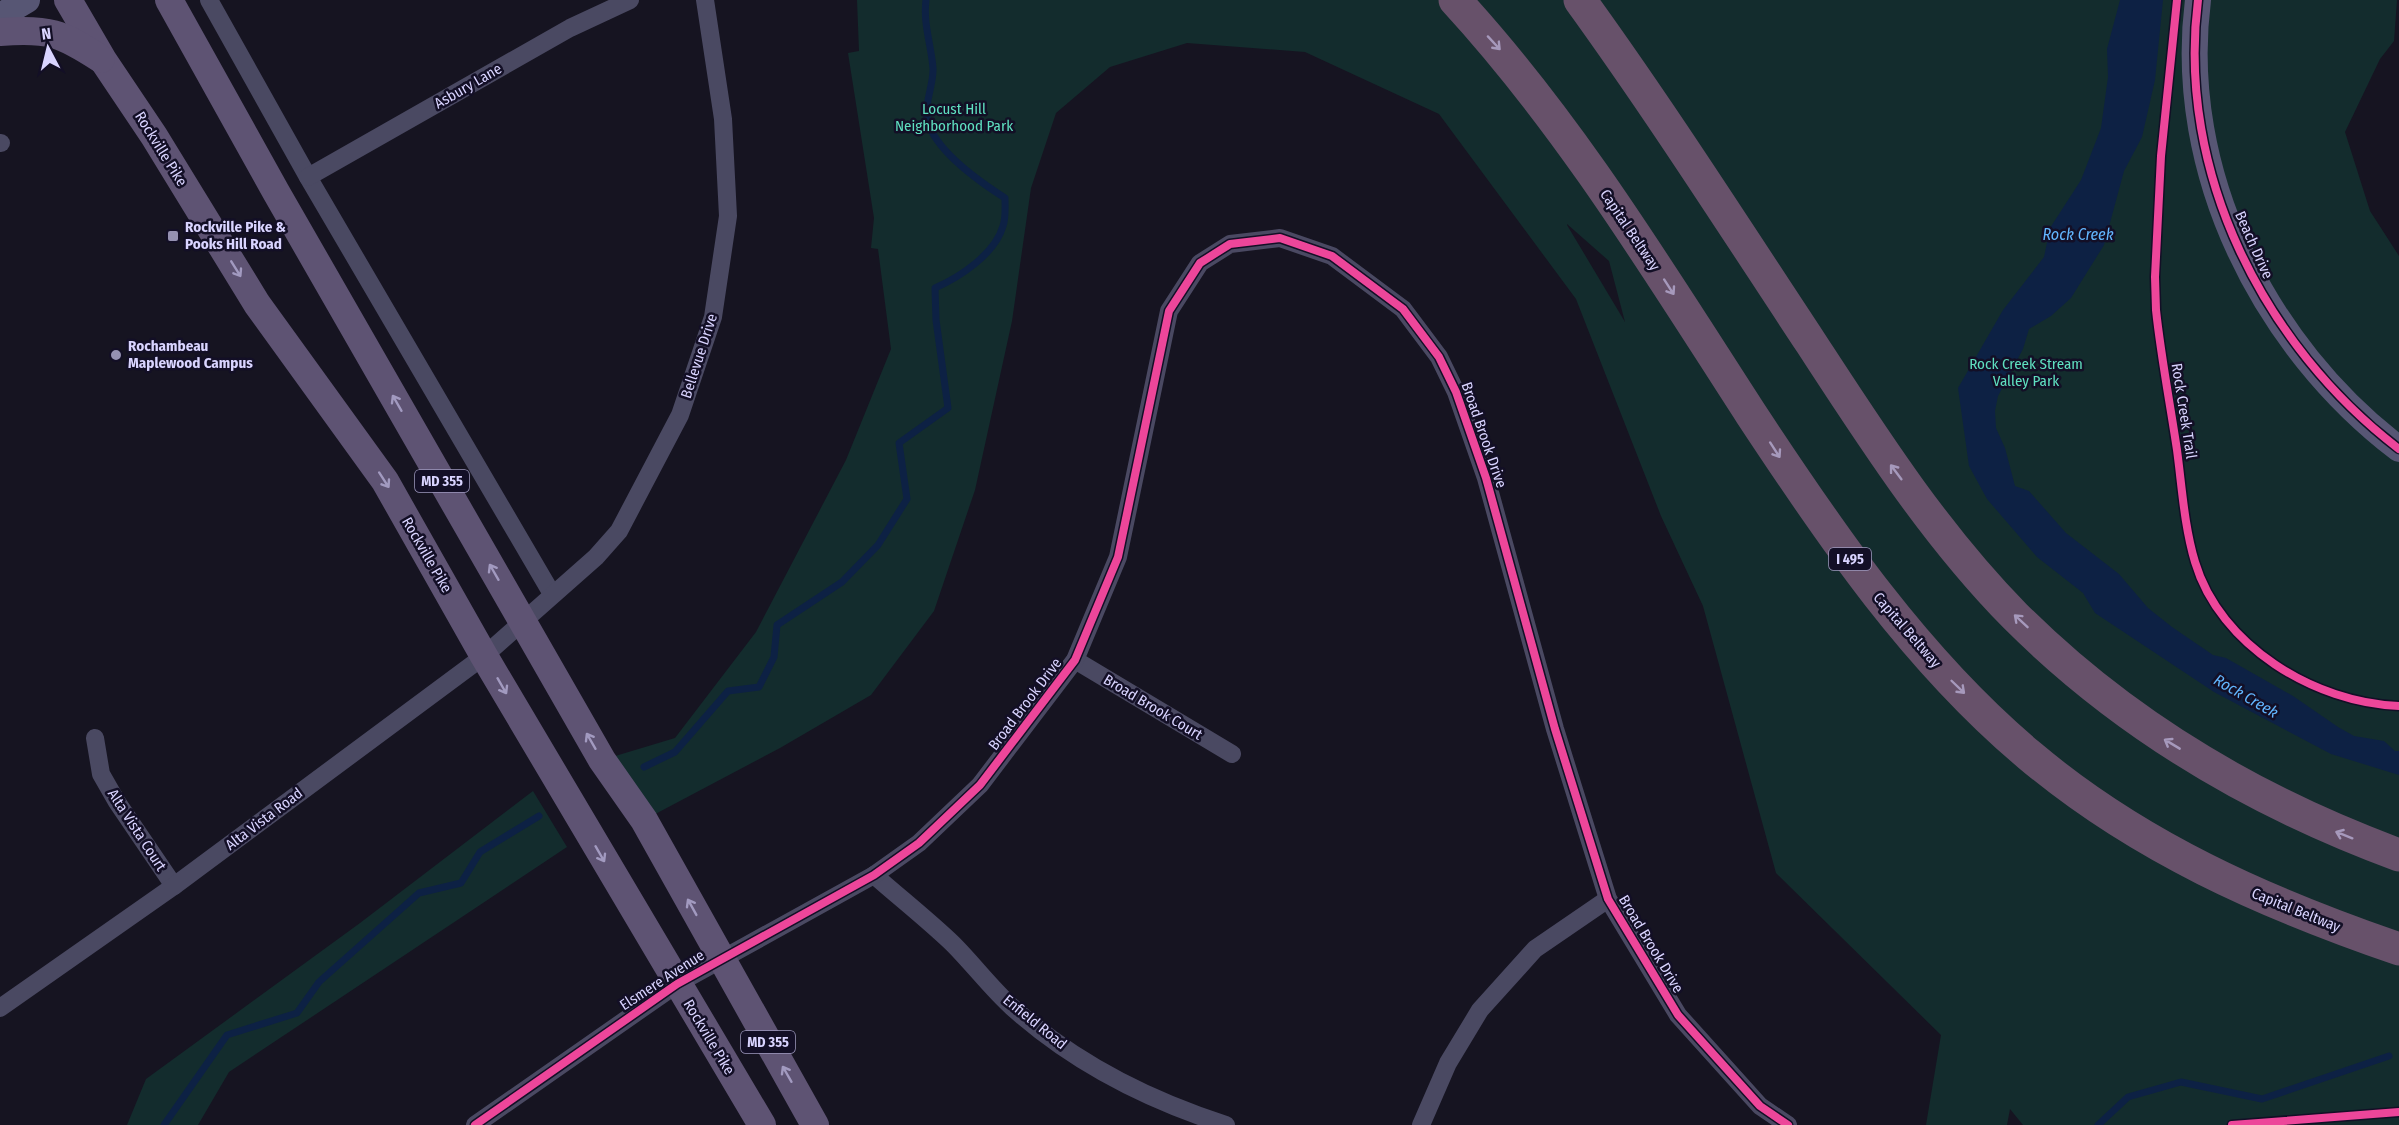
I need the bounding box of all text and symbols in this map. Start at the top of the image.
north arrow [18,18,78,78]
text: N [40,24,52,44]
one-way arrow [1487,35,1501,50]
street label: Asbury Lane [431,60,505,112]
park label: Locust Hill Neighborhood Park [895,100,1013,135]
street label: Rockville Pike [131,108,191,190]
street label: Capital Beltway [1596,186,1664,274]
street label: Beach Drive [2231,208,2277,282]
place label: Rockville Pike & Pooks Hill Road [185,218,286,253]
water label: Rock Creek [2042,225,2114,244]
marker: Rockville Pike & Pooks Hill Road [166,229,180,243]
one-way arrow [230,260,242,277]
one-way arrow [1663,278,1675,295]
street label: Bellevue Drive [677,311,721,401]
place label: Rochambeau Maplewood Campus [128,337,253,372]
marker: Rochambeau Maplewood Campus [109,348,123,362]
park label: Rock Creek Stream Valley Park [1969,355,2083,390]
street label: Rock Creek Trail [2168,362,2200,460]
street label: Broad Brook Drive [1457,380,1511,490]
one-way arrow [391,395,403,412]
one-way arrow [1769,441,1781,458]
one-way arrow [1890,464,1903,480]
road number: MD 355 [415,470,469,492]
one-way arrow [377,472,390,489]
street label: Rockville Pike [398,514,456,596]
road number: I 495 [1829,548,1871,570]
one-way arrow [488,564,500,581]
street label: Capital Beltway [1869,589,1945,672]
one-way arrow [2014,614,2029,628]
street label: Broad Brook Drive [984,654,1066,754]
street label: Broad Brook Court [1100,670,1206,744]
water label: Rock Creek [2210,670,2282,722]
one-way arrow [496,677,508,694]
one-way arrow [1950,680,1965,694]
one-way arrow [585,733,597,750]
one-way arrow [2164,737,2181,749]
street label: Alta Vista Road [222,784,306,854]
street label: Alta Vista Court [104,786,170,874]
one-way arrow [2335,829,2354,840]
one-way arrow [595,845,607,862]
street label: Capital Beltway [2249,884,2343,936]
street label: Broad Brook Drive [1615,892,1687,996]
one-way arrow [686,899,697,917]
street label: Elsmere Avenue [616,946,708,1014]
street label: Enfield Road [1000,991,1070,1053]
street label: Rockville Pike [680,996,738,1078]
road number: MD 355 [741,1031,795,1053]
one-way arrow [780,1066,792,1083]

